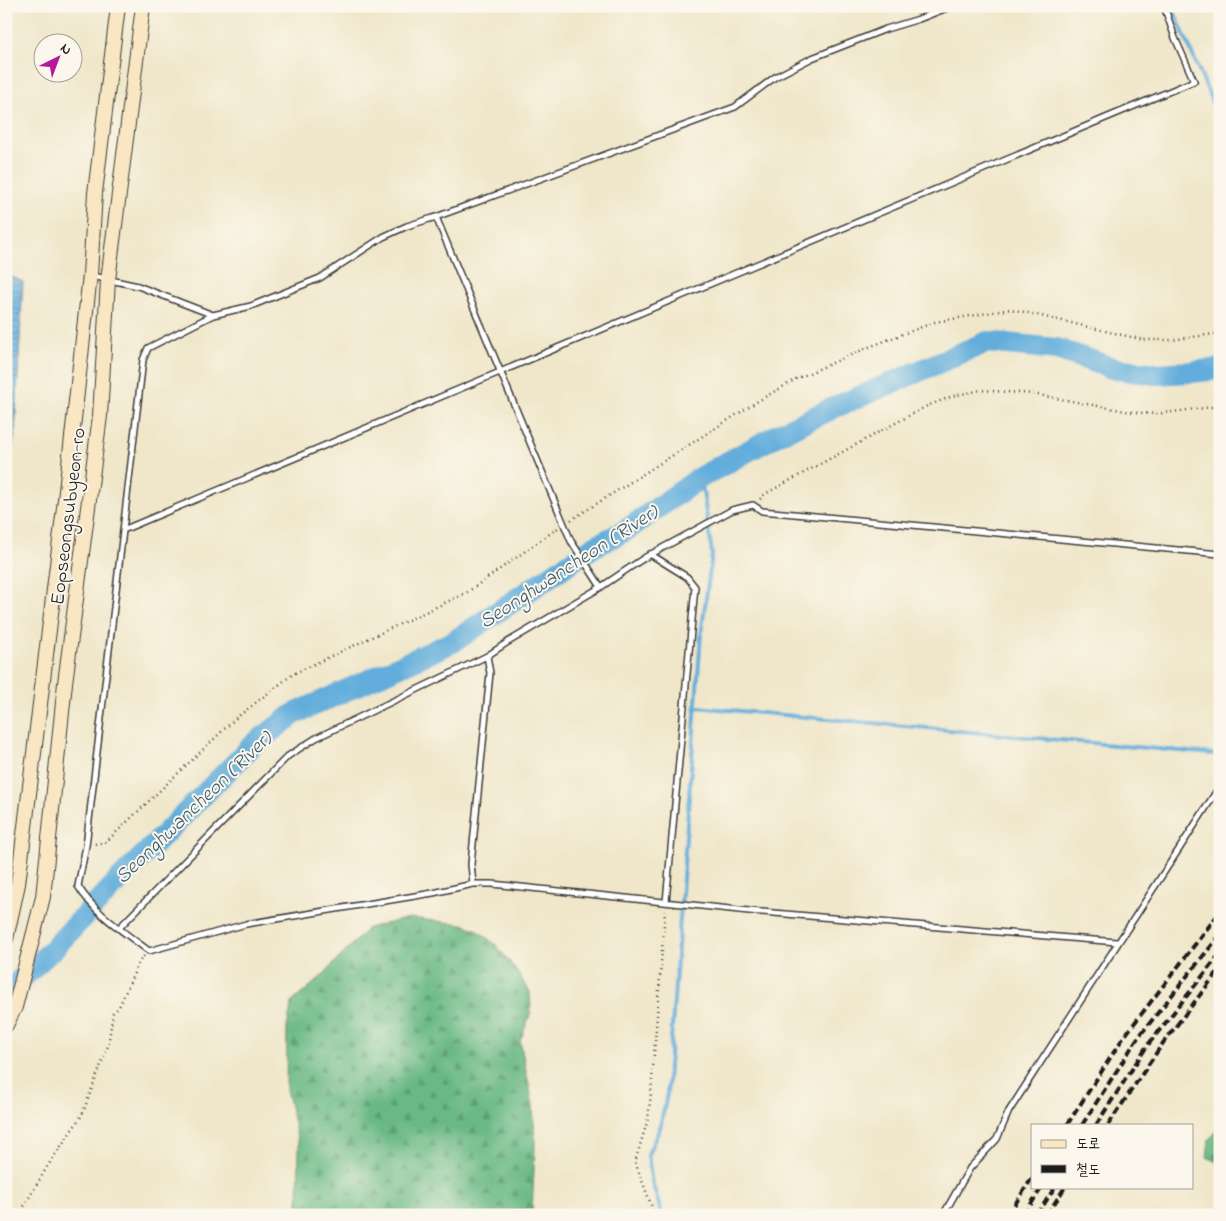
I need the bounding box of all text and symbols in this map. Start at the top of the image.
north arrow [32,32,82,82]
text: N [55,38,76,60]
street label: Eopseongsubyeon-ro [44,426,96,607]
water label: Seonghwancheon (River) [473,497,667,638]
water label: Seonghwancheon (River) [109,724,282,892]
legend [1031,1124,1194,1188]
text: 도로 [1076,1133,1100,1155]
text: 철도 [1076,1159,1100,1181]

